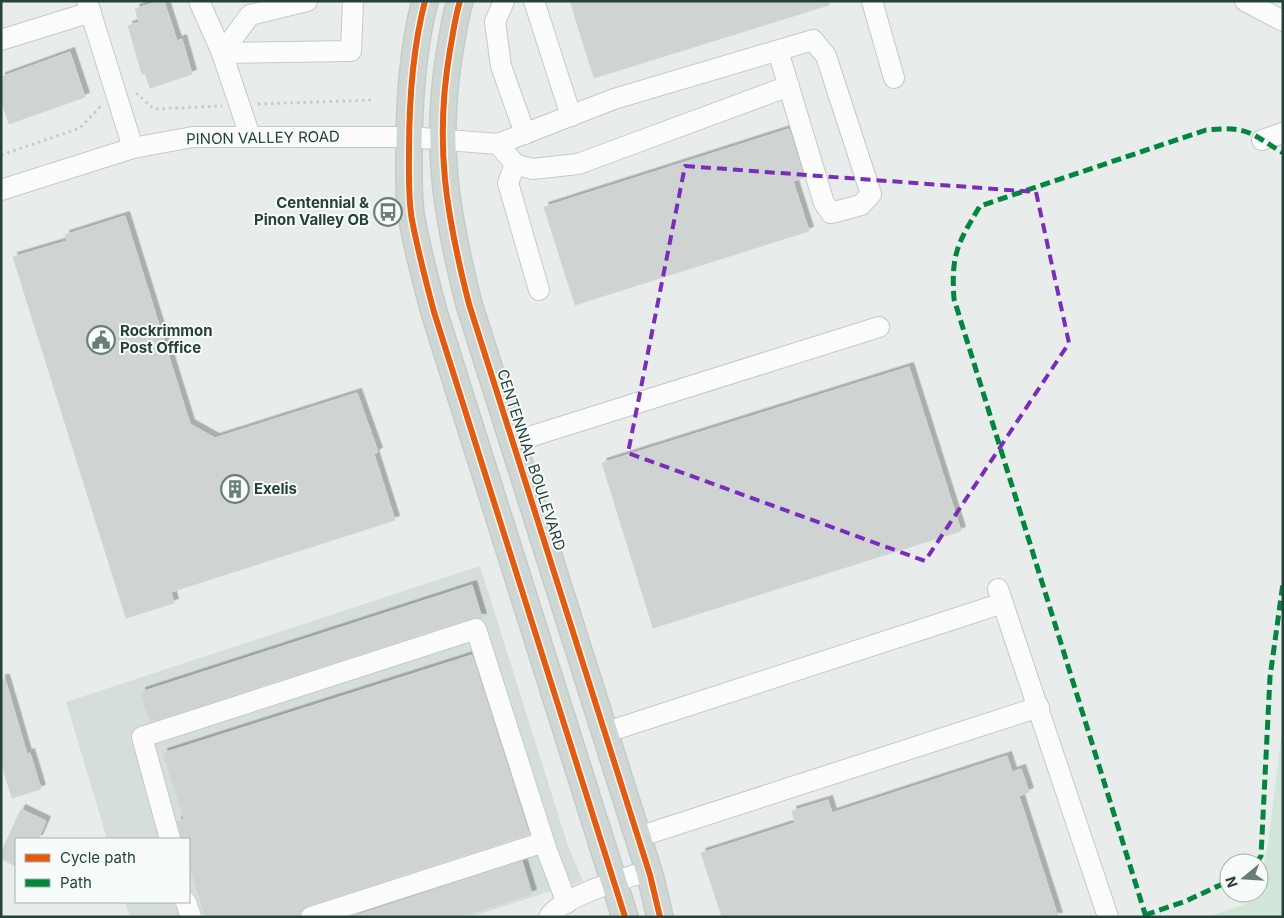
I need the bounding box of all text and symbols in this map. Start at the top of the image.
street label: PINON VALLEY ROAD [186,127,340,148]
place label: Centennial & Pinon Valley OB [254,193,369,229]
bus stop icon: Centennial & Pinon Valley OB [373,197,403,227]
place label: Rockrimmon Post Office [120,321,213,357]
public building icon: Rockrimmon Post Office [86,325,116,355]
street label: CENTENNIAL BOULEVARD [493,367,570,553]
building icon: Exelis [220,474,250,504]
place label: Exelis [254,479,297,498]
legend [15,838,190,903]
text: Cycle path [60,848,136,867]
north arrow [1219,853,1269,903]
text: Path [60,873,92,892]
text: N [1221,874,1241,890]

